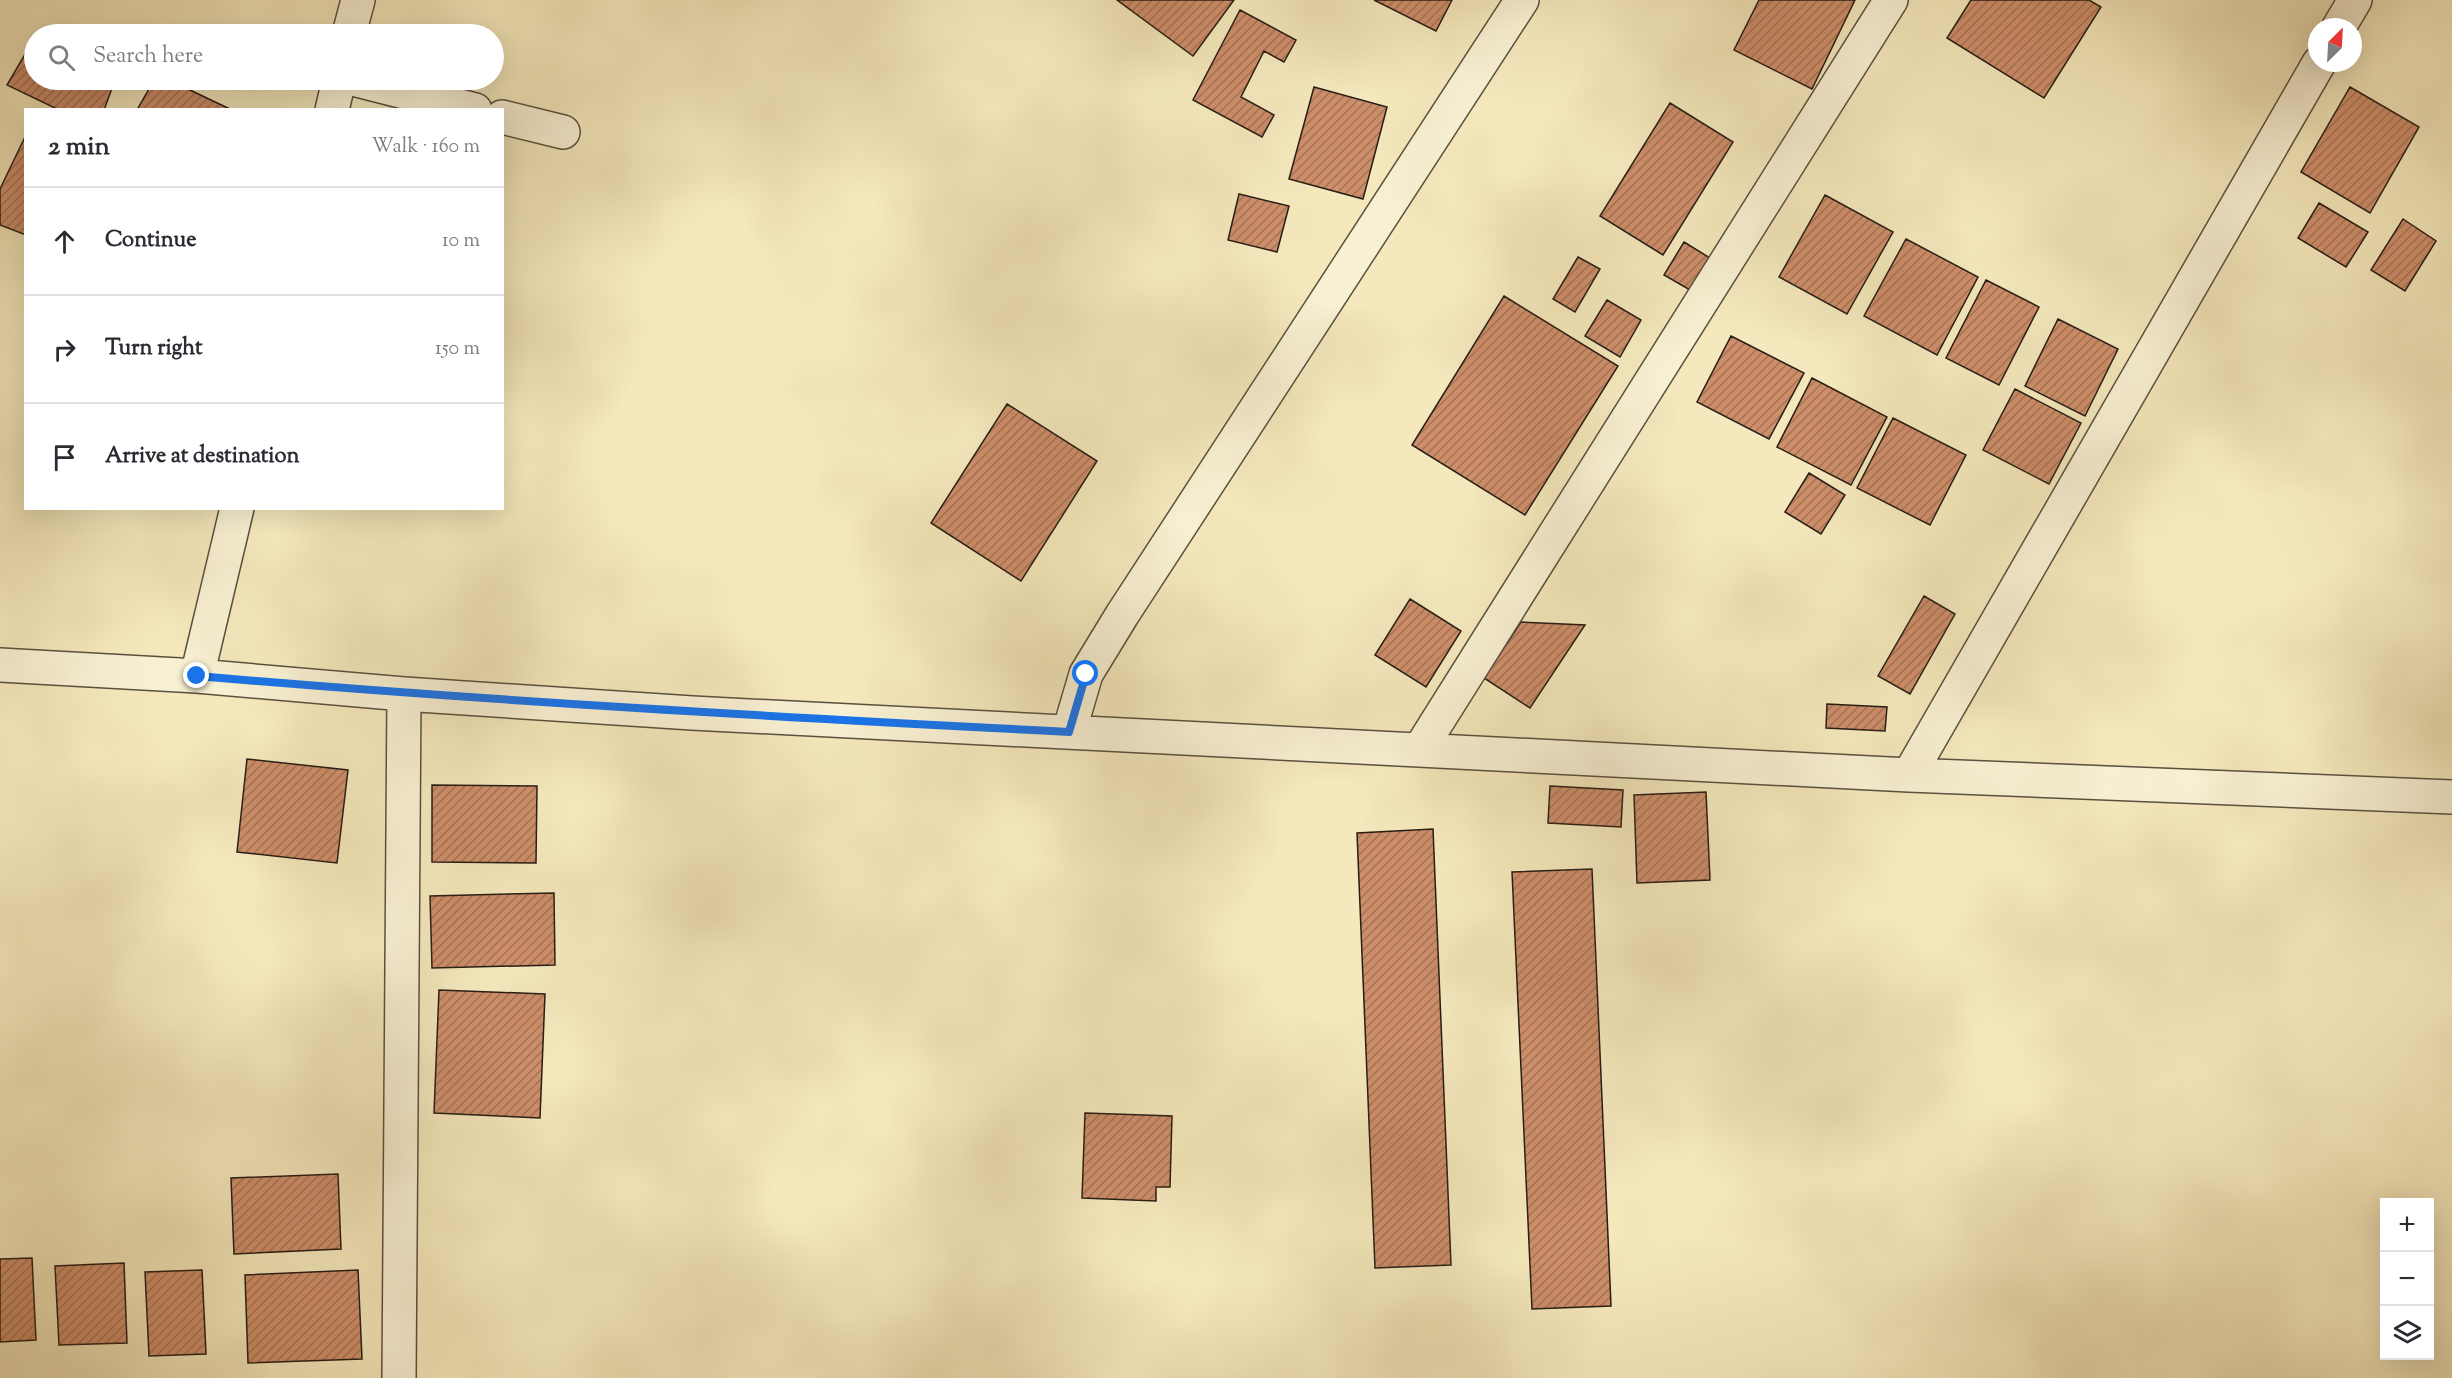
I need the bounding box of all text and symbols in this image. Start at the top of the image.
north arrow [2308,18,2362,72]
search box [24,24,504,90]
icon: search [45,41,78,74]
text: Search here [93,41,203,73]
text: 2 min [48,129,110,166]
text: Walk · 160 m [371,133,480,162]
icon: ahead [48,225,81,258]
text: Continue [105,225,196,257]
text: 10 m [442,227,480,256]
icon: right [48,333,81,366]
text: Turn right [105,333,202,365]
text: 150 m [435,335,480,364]
icon: arrive [48,441,81,474]
text: Arrive at destination [105,441,300,473]
route start [1072,660,1098,686]
route end [183,662,209,688]
map controls [2380,1198,2434,1360]
button: + [2380,1198,2434,1252]
button: − [2380,1252,2434,1306]
button: layers [2380,1306,2434,1360]

